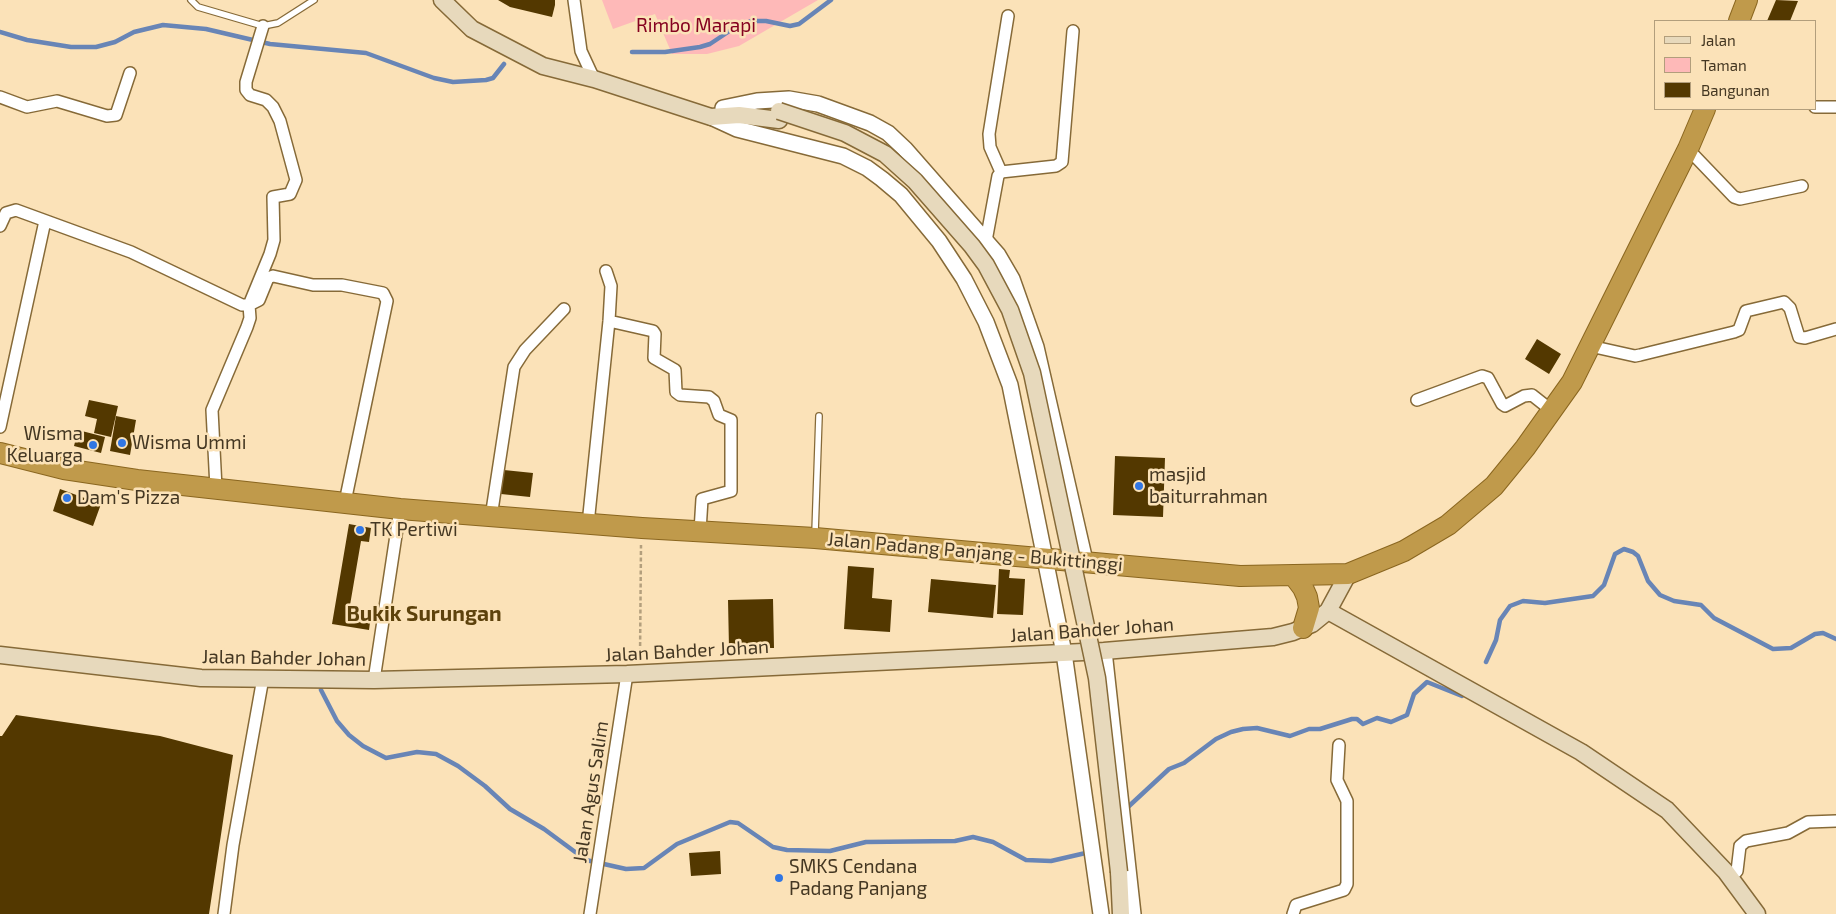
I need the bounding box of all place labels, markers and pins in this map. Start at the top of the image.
place label: Wisma Keluarga [6,423,83,467]
place label: Wisma Ummi [132,432,246,454]
marker: Wisma Ummi [116,437,128,449]
marker: Wisma Keluarga [87,439,99,451]
place label: masjid baiturrahman [1149,464,1268,508]
marker: masjid baiturrahman [1133,480,1145,492]
place label: Dam's Pizza [77,487,180,509]
marker: Dam's Pizza [61,492,73,504]
place label: TK Pertiwi [370,519,458,541]
marker: TK Pertiwi [354,524,366,536]
place label: SMKS Cendana Padang Panjang [789,856,927,900]
marker: SMKS Cendana Padang Panjang [773,872,785,884]

